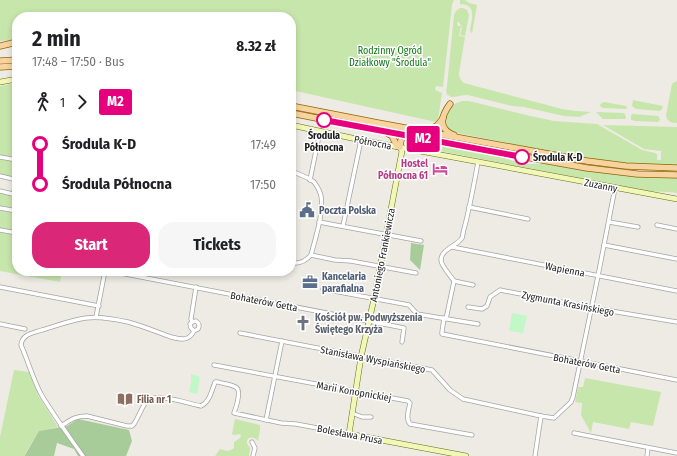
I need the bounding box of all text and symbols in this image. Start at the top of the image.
text: 2 min [32,25,81,52]
text: 8.32 zł [236,37,276,55]
park label: Rodzinny Ogród Działkowy "Środula" [349,45,431,69]
text: 17:48 – 17:50 · Bus [32,54,124,69]
icon: walk [32,91,54,113]
icon: forward [71,91,93,113]
text: M2 [107,93,124,110]
text: 1 [60,95,65,110]
marker: Środula Północna [316,112,332,128]
line badge: M2 [405,126,441,152]
place label: Środula Północna [305,128,344,154]
text: M2 [415,130,431,147]
street label: Północna [353,133,393,153]
text: Środula K-D [62,135,136,153]
text: 17:49 [251,137,276,152]
marker: Środula K-D [514,149,530,165]
place label: Środula K-D [533,150,582,164]
place label: Hostel Północna 61 [378,158,428,182]
hotel icon: Hostel Północna 61 [431,160,449,178]
text: Środula Północna [62,175,172,193]
text: 17:50 [250,177,276,192]
street label: Zuzanny [583,177,619,195]
public building icon: Poczta Polska [298,201,316,219]
place label: Poczta Polska [319,205,376,217]
street label: Antoniego Frankiewicza [368,207,398,303]
button: Start [32,222,150,268]
button: Tickets [158,222,276,268]
street label: Wapienna [544,260,586,280]
place label: Kancelaria parafialna [322,271,366,295]
office icon: Kancelaria parafialna [301,273,319,291]
street label: Zygmunta Krasińskiego [521,288,615,319]
street label: Bohaterów Getta [229,290,299,314]
place label: Kościół pw. Podwyższenia Świętego Krzyża [315,311,423,336]
church icon: Kościół pw. Podwyższenia Świętego Krzyża [294,314,312,332]
street label: Stanisława Wyspiańskiego [319,343,427,376]
street label: Bohaterów Getta [552,352,622,376]
street label: Marii Konopnickiej [315,379,392,404]
library icon: Filia nr 1 [116,390,134,408]
place label: Filia nr 1 [137,394,171,406]
street label: Bolesława Prusa [316,423,384,447]

